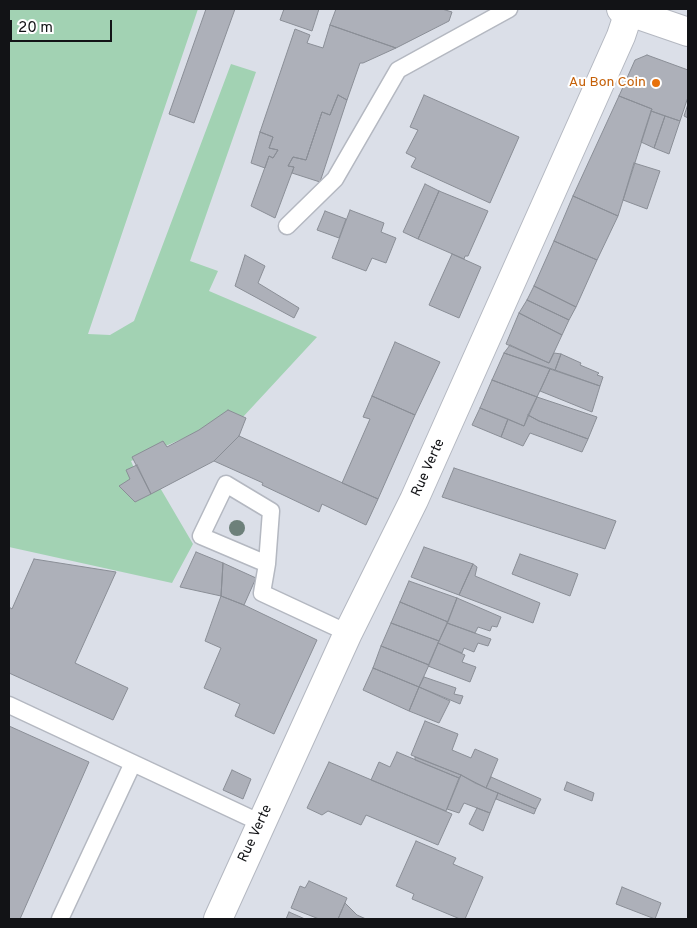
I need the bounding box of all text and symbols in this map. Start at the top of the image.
scale bar [12,10,115,42]
text: 20 m [18,19,53,38]
place label: Au Bon Coin [569,75,646,91]
marker: Au Bon Coin [650,77,662,89]
street label: Rue Verte [409,436,449,500]
street label: Rue Verte [235,803,277,865]

